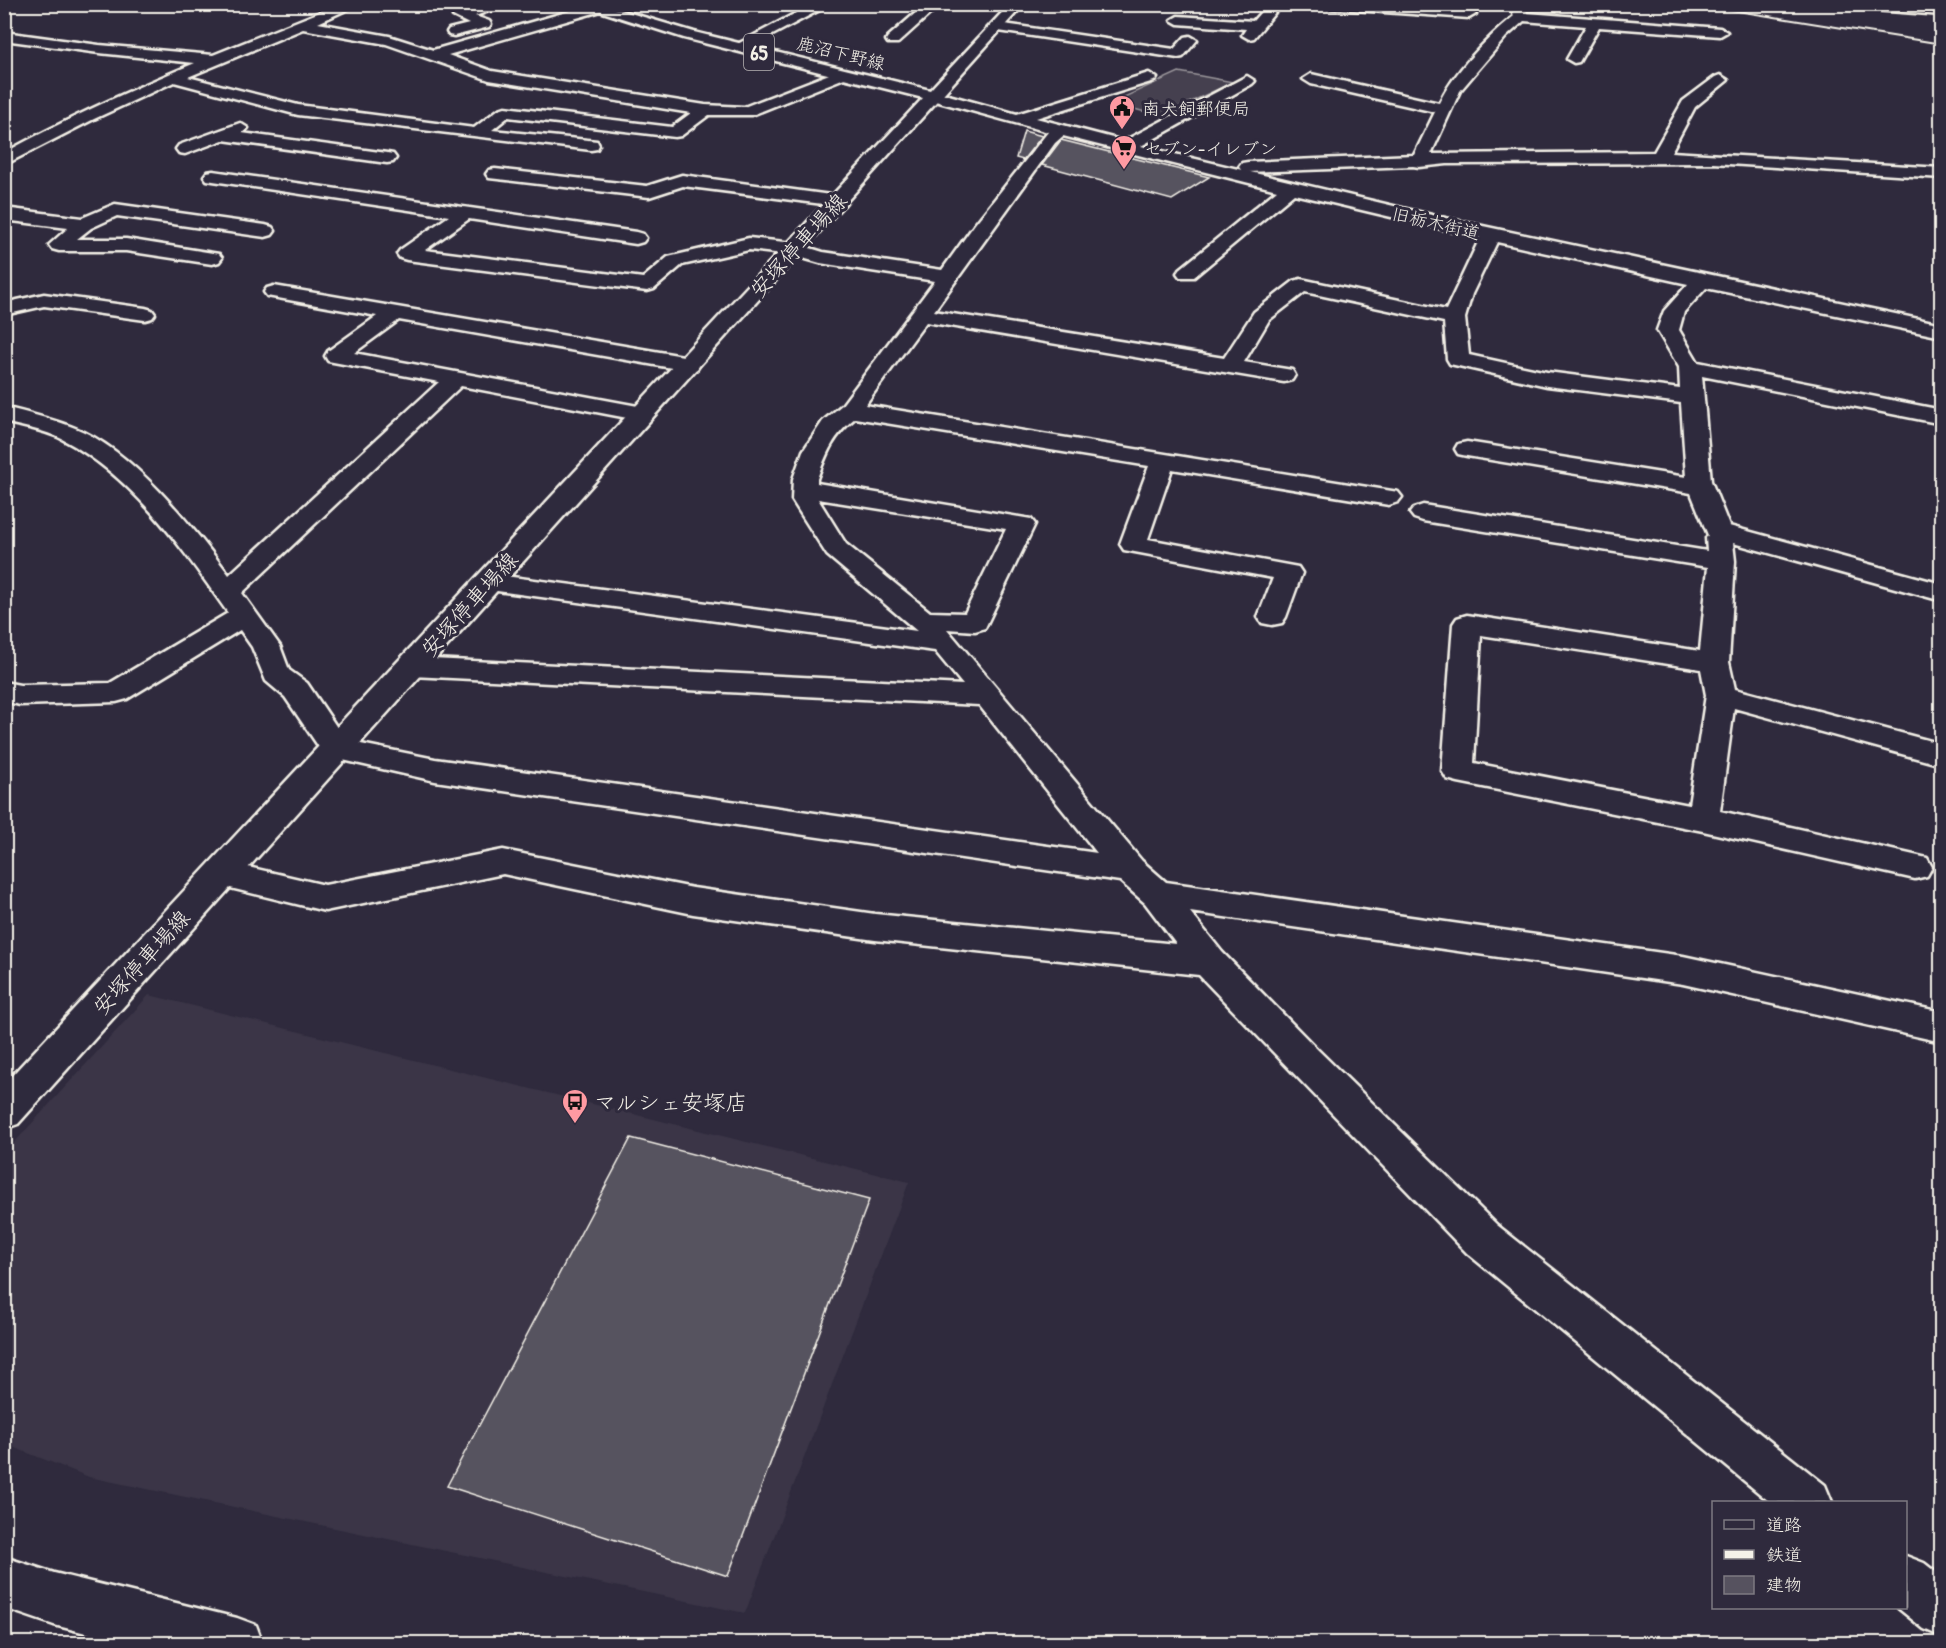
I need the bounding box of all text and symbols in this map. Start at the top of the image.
street label: 鹿沼下野線 [794,30,888,76]
road number: 65 [744,34,774,70]
public building icon: 南犬飼郵便局 [1107,93,1137,131]
place label: 南犬飼郵便局 [1142,96,1250,121]
supermarket icon: セブン-イレブン [1109,133,1139,171]
place label: セブン-イレブン [1144,136,1277,161]
street label: 安塚停車場線 [743,186,853,304]
street label: 旧栃木街道 [1389,201,1483,245]
street label: 安塚停車場線 [414,545,524,663]
street label: 安塚停車場線 [86,903,196,1021]
bus stop icon: マルシェ安塚店 [560,1087,590,1125]
place label: マルシェ安塚店 [594,1087,748,1117]
legend [1712,1501,1907,1609]
text: 道路 [1766,1512,1802,1537]
text: 鉄道 [1766,1542,1802,1567]
text: 建物 [1766,1572,1802,1597]

